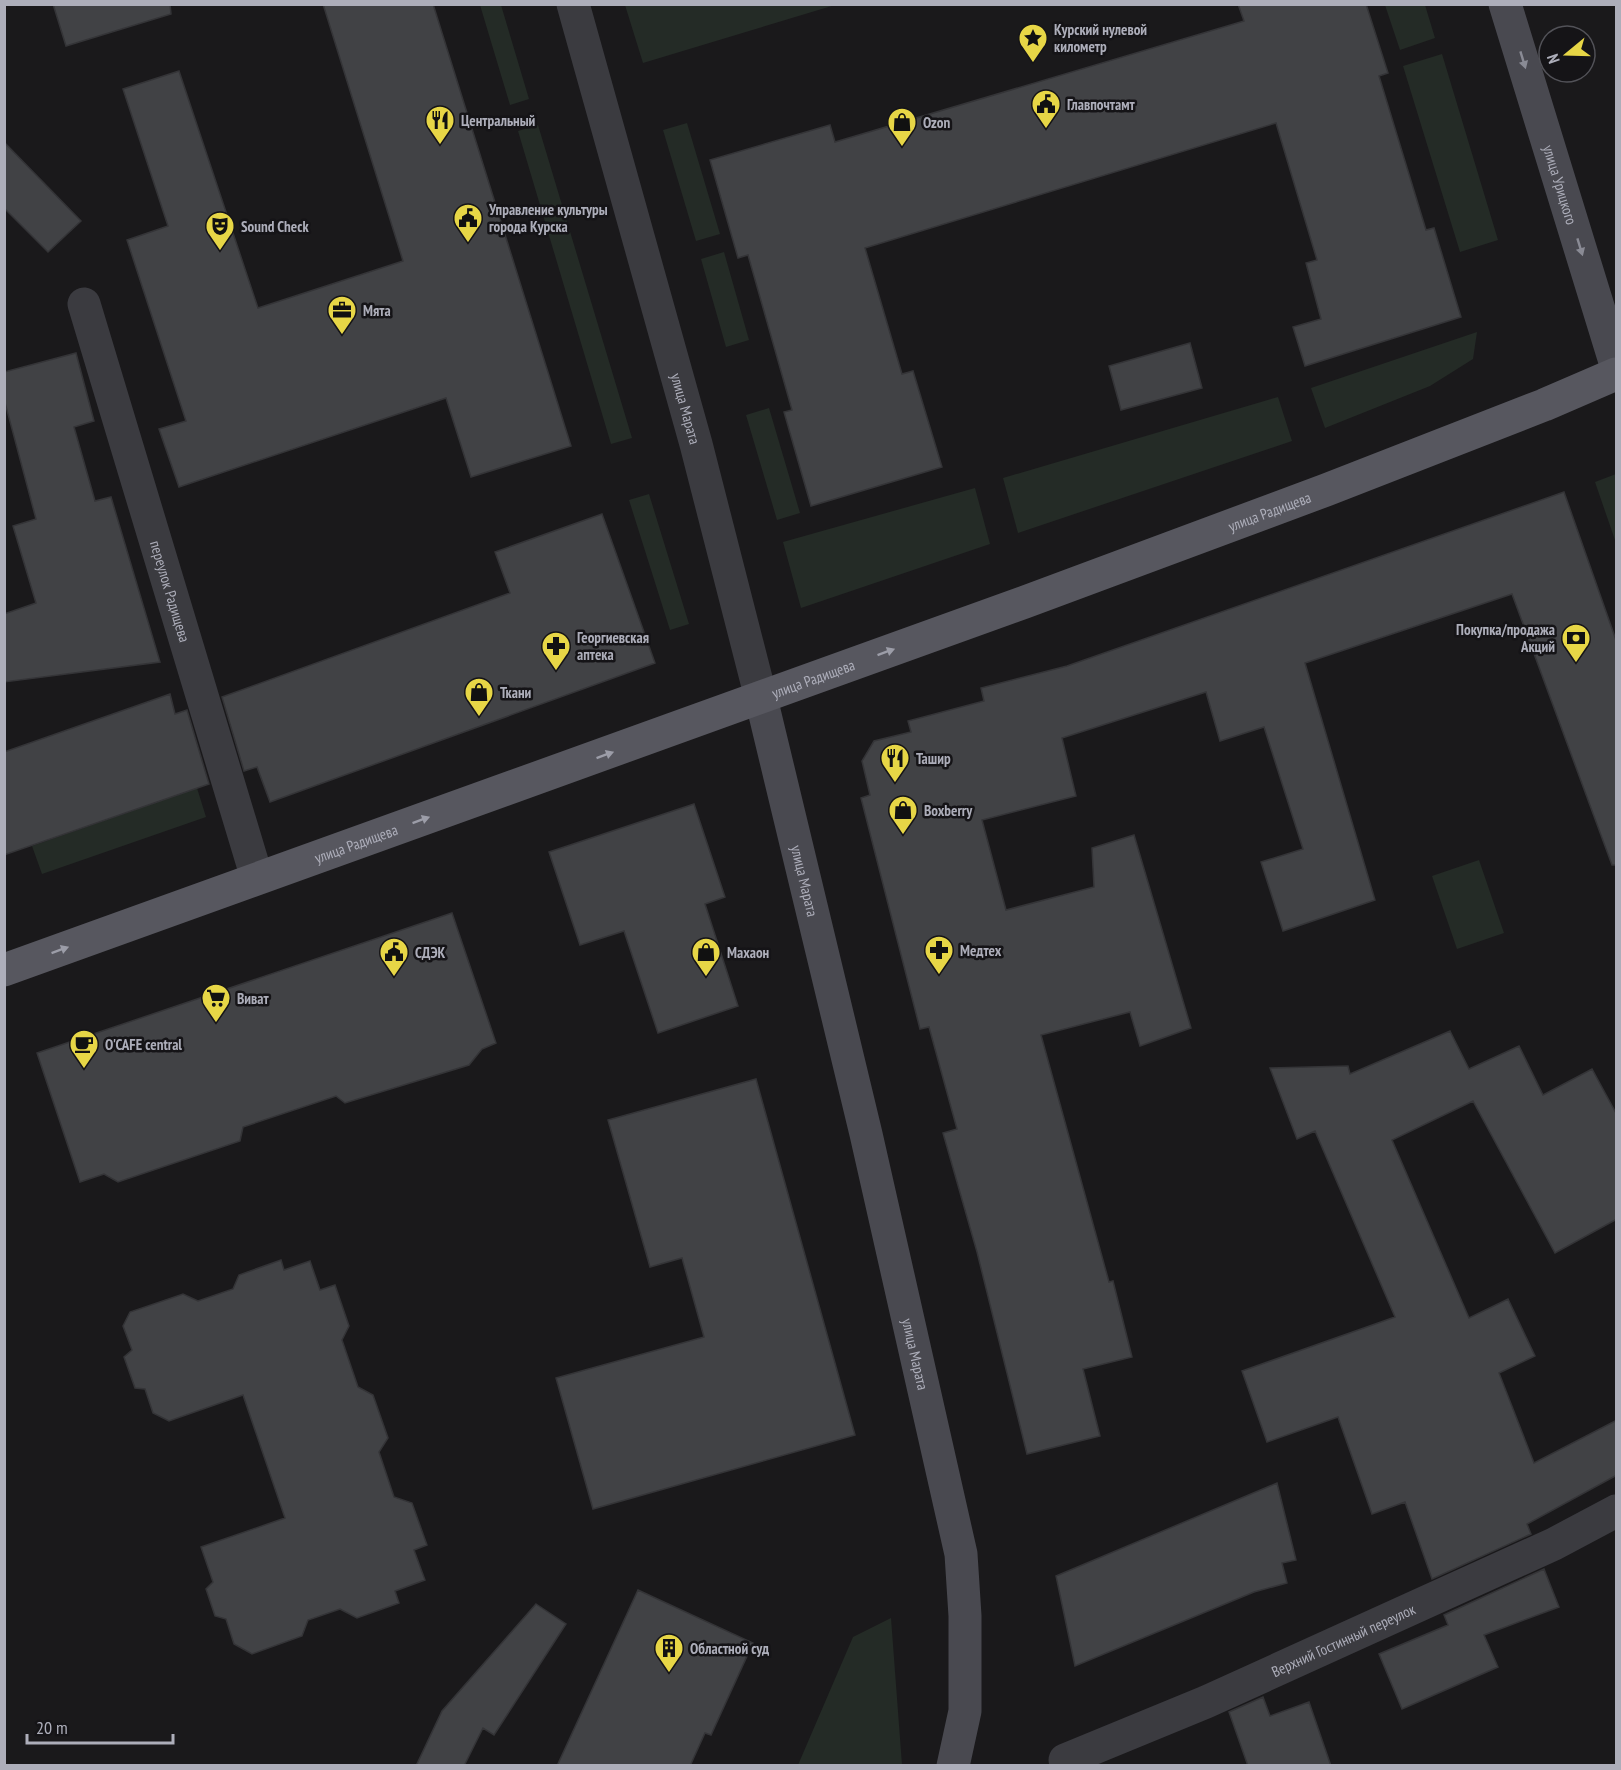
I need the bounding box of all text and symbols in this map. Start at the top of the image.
place label: Курский нулевой километр [1054,20,1147,56]
place icon: Курский нулевой километр [1017,22,1049,64]
north arrow [1537,24,1597,84]
one-way arrow [1519,51,1528,69]
text: N [1542,52,1564,66]
public building icon: Главпочтамт [1030,88,1062,130]
place label: Главпочтамт [1067,95,1135,114]
restaurant icon: Центральный [424,104,456,146]
shop icon: Ozon [886,106,918,148]
place label: Центральный [461,111,536,130]
place label: Ozon [923,113,950,132]
street label: улица Урицкого [1539,142,1582,227]
place label: Управление культуры города Курска [488,200,608,236]
public building icon: Управление культуры города Курска [452,202,484,244]
theatre icon: Sound Check [204,210,236,252]
place label: Sound Check [241,217,310,236]
one-way arrow [1576,238,1585,256]
office icon: Мята [326,294,358,336]
place label: Мята [363,301,391,320]
street label: улица Марата [667,371,705,446]
street label: улица Радищева [1225,487,1313,535]
street label: переулок Радищева [146,538,195,644]
place label: Покупка/продажа Акций [1456,620,1555,656]
bank icon: Покупка/продажа Акций [1560,622,1592,664]
place label: Георгиевская аптека [577,628,649,664]
pharmacy icon: Георгиевская аптека [540,630,572,672]
one-way arrow [878,646,896,656]
street label: улица Радищева [769,655,857,702]
shop icon: Ткани [463,676,495,718]
place label: Ткани [500,683,532,702]
restaurant icon: Ташир [879,742,911,784]
one-way arrow [596,749,614,759]
place label: Ташир [916,749,951,768]
shop icon: Boxberry [887,794,919,836]
place label: Boxberry [924,801,973,820]
one-way arrow [412,815,430,825]
street label: улица Радищева [312,819,400,867]
street label: улица Марата [787,843,823,918]
pharmacy icon: Медтех [923,934,955,976]
public building icon: СДЭК [378,936,410,978]
shop icon: Махаон [690,936,722,978]
place label: Медтех [960,941,1002,960]
place label: СДЭК [415,943,446,962]
place label: Махаон [727,943,770,962]
one-way arrow [51,944,69,954]
supermarket icon: Виват [200,982,232,1024]
place label: Виват [237,989,270,1008]
cafe icon: O'CAFE central [68,1028,100,1070]
place label: O'CAFE central [105,1035,182,1054]
street label: улица Марата [898,1316,933,1392]
street label: Верхний Гостинный переулок [1268,1599,1418,1681]
building icon: Областной суд [653,1632,685,1674]
place label: Областной суд [690,1639,769,1658]
scale bar [27,1707,172,1745]
text: 20 m [36,1716,68,1739]

